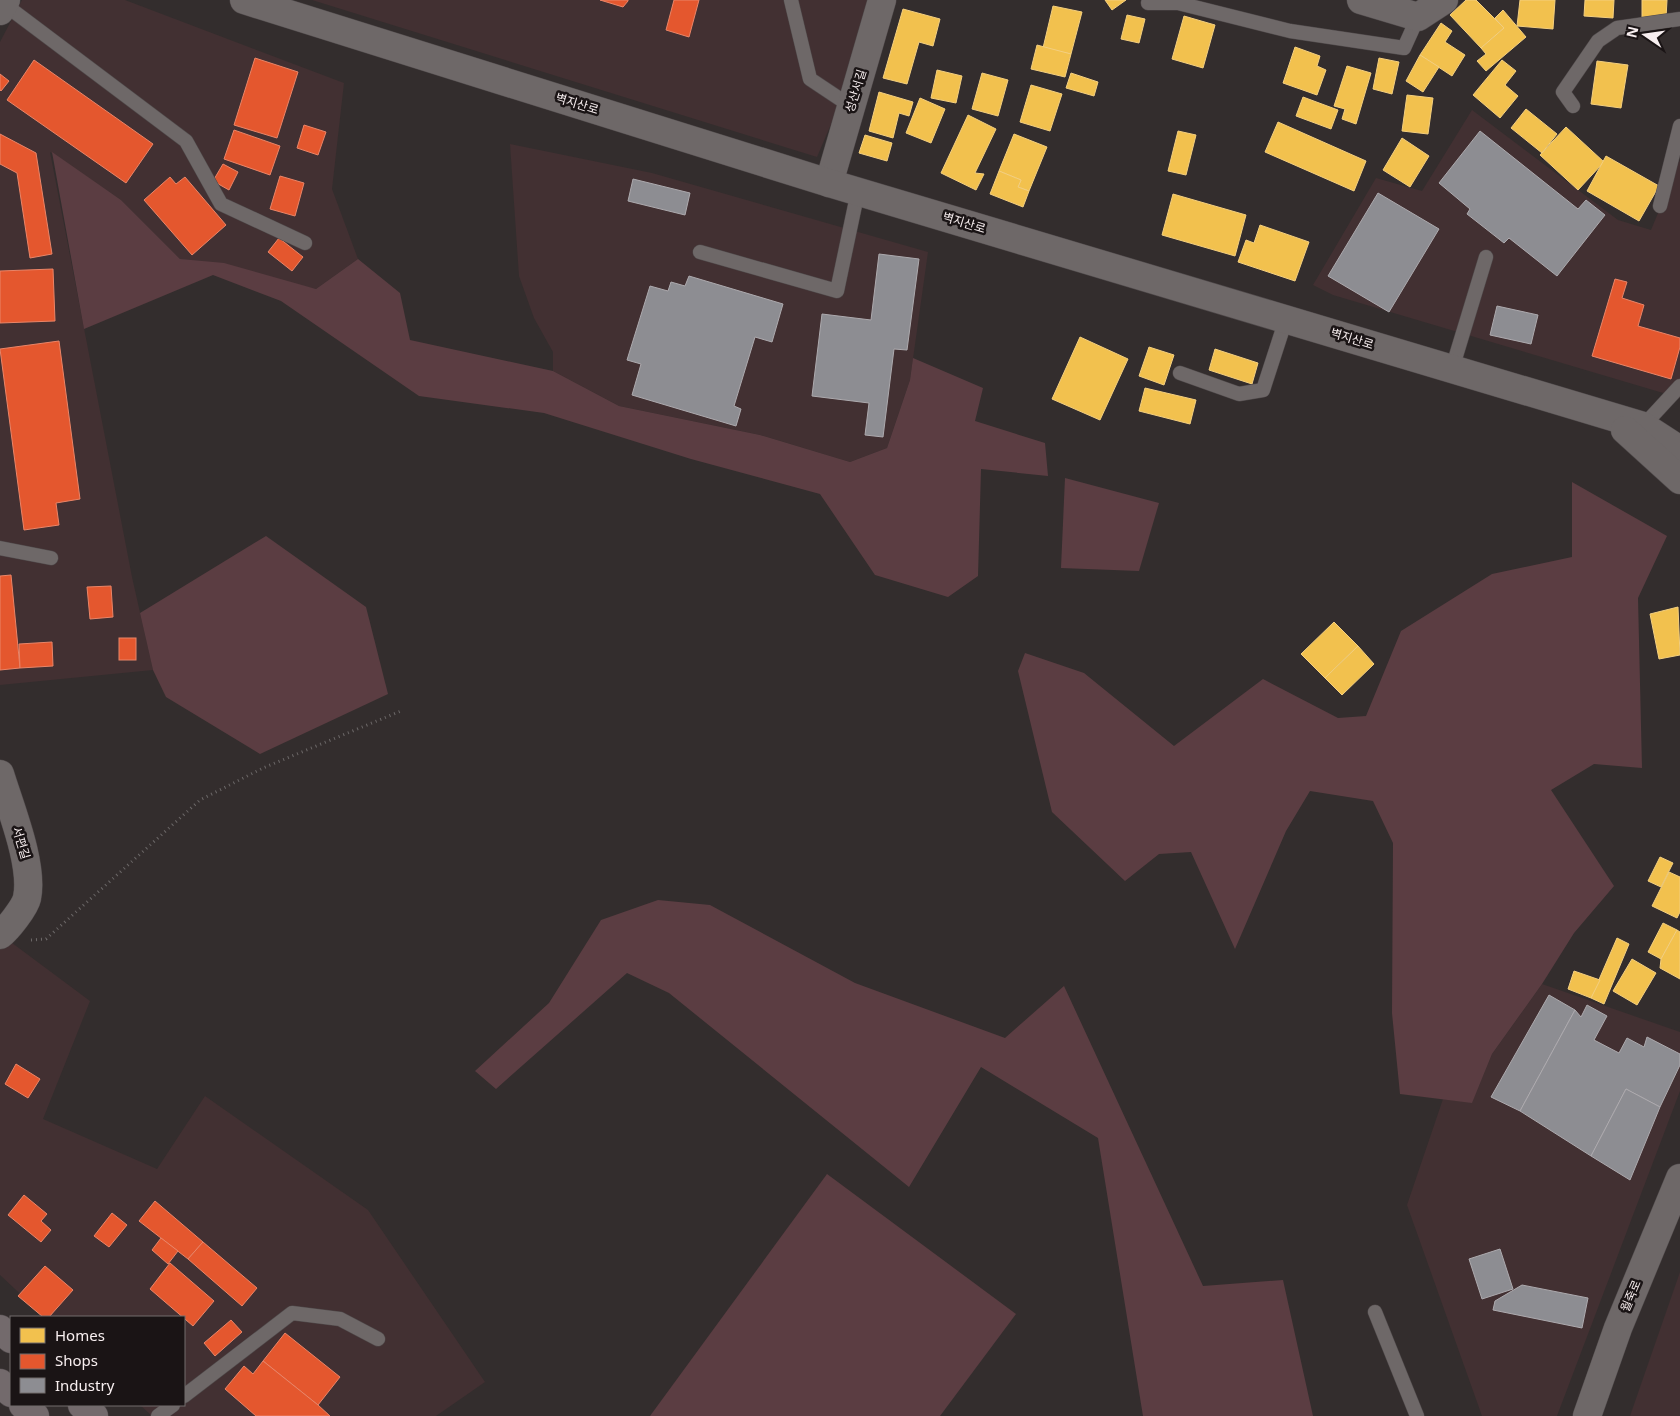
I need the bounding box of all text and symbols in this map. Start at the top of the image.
north arrow [1620,10,1670,60]
text: N [1621,24,1642,40]
street label: 성산서길 [841,67,870,114]
street label: 벽지산로 [554,89,601,118]
street label: 벽지산로 [941,208,988,237]
street label: 벽지산로 [1329,324,1376,353]
street label: 서편길 [9,825,34,861]
street label: 월죽로 [1616,1277,1645,1314]
legend [10,1316,185,1406]
text: Homes [55,1325,105,1345]
text: Shops [55,1350,98,1370]
text: Industry [55,1375,115,1395]

